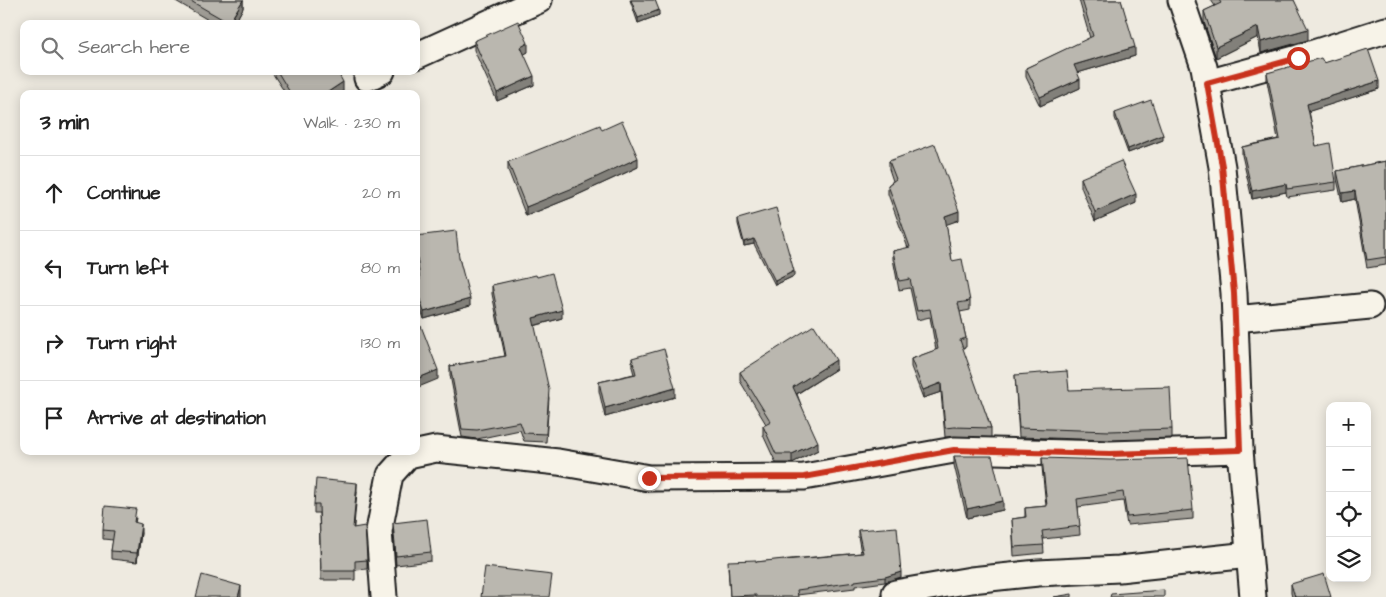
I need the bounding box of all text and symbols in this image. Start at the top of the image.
search box [20,20,420,75]
icon: search [38,34,66,62]
text: Search here [78,34,190,61]
route start [1287,47,1310,70]
text: 3 min [40,108,89,137]
text: Walk · 230 m [303,112,400,134]
icon: ahead [40,179,68,207]
text: Continue [87,180,161,207]
text: 20 m [362,182,400,204]
icon: left [40,254,68,282]
text: Turn left [87,255,168,282]
text: 80 m [361,257,400,279]
icon: right [40,329,68,357]
text: Turn right [87,330,176,357]
text: 130 m [361,332,400,354]
map controls [1326,402,1371,582]
button: + [1326,402,1371,447]
icon: arrive [40,404,68,432]
text: Arrive at destination [87,405,266,432]
button: − [1326,447,1371,492]
route end [638,467,661,490]
button: locate [1326,492,1371,537]
button: layers [1326,537,1371,582]

